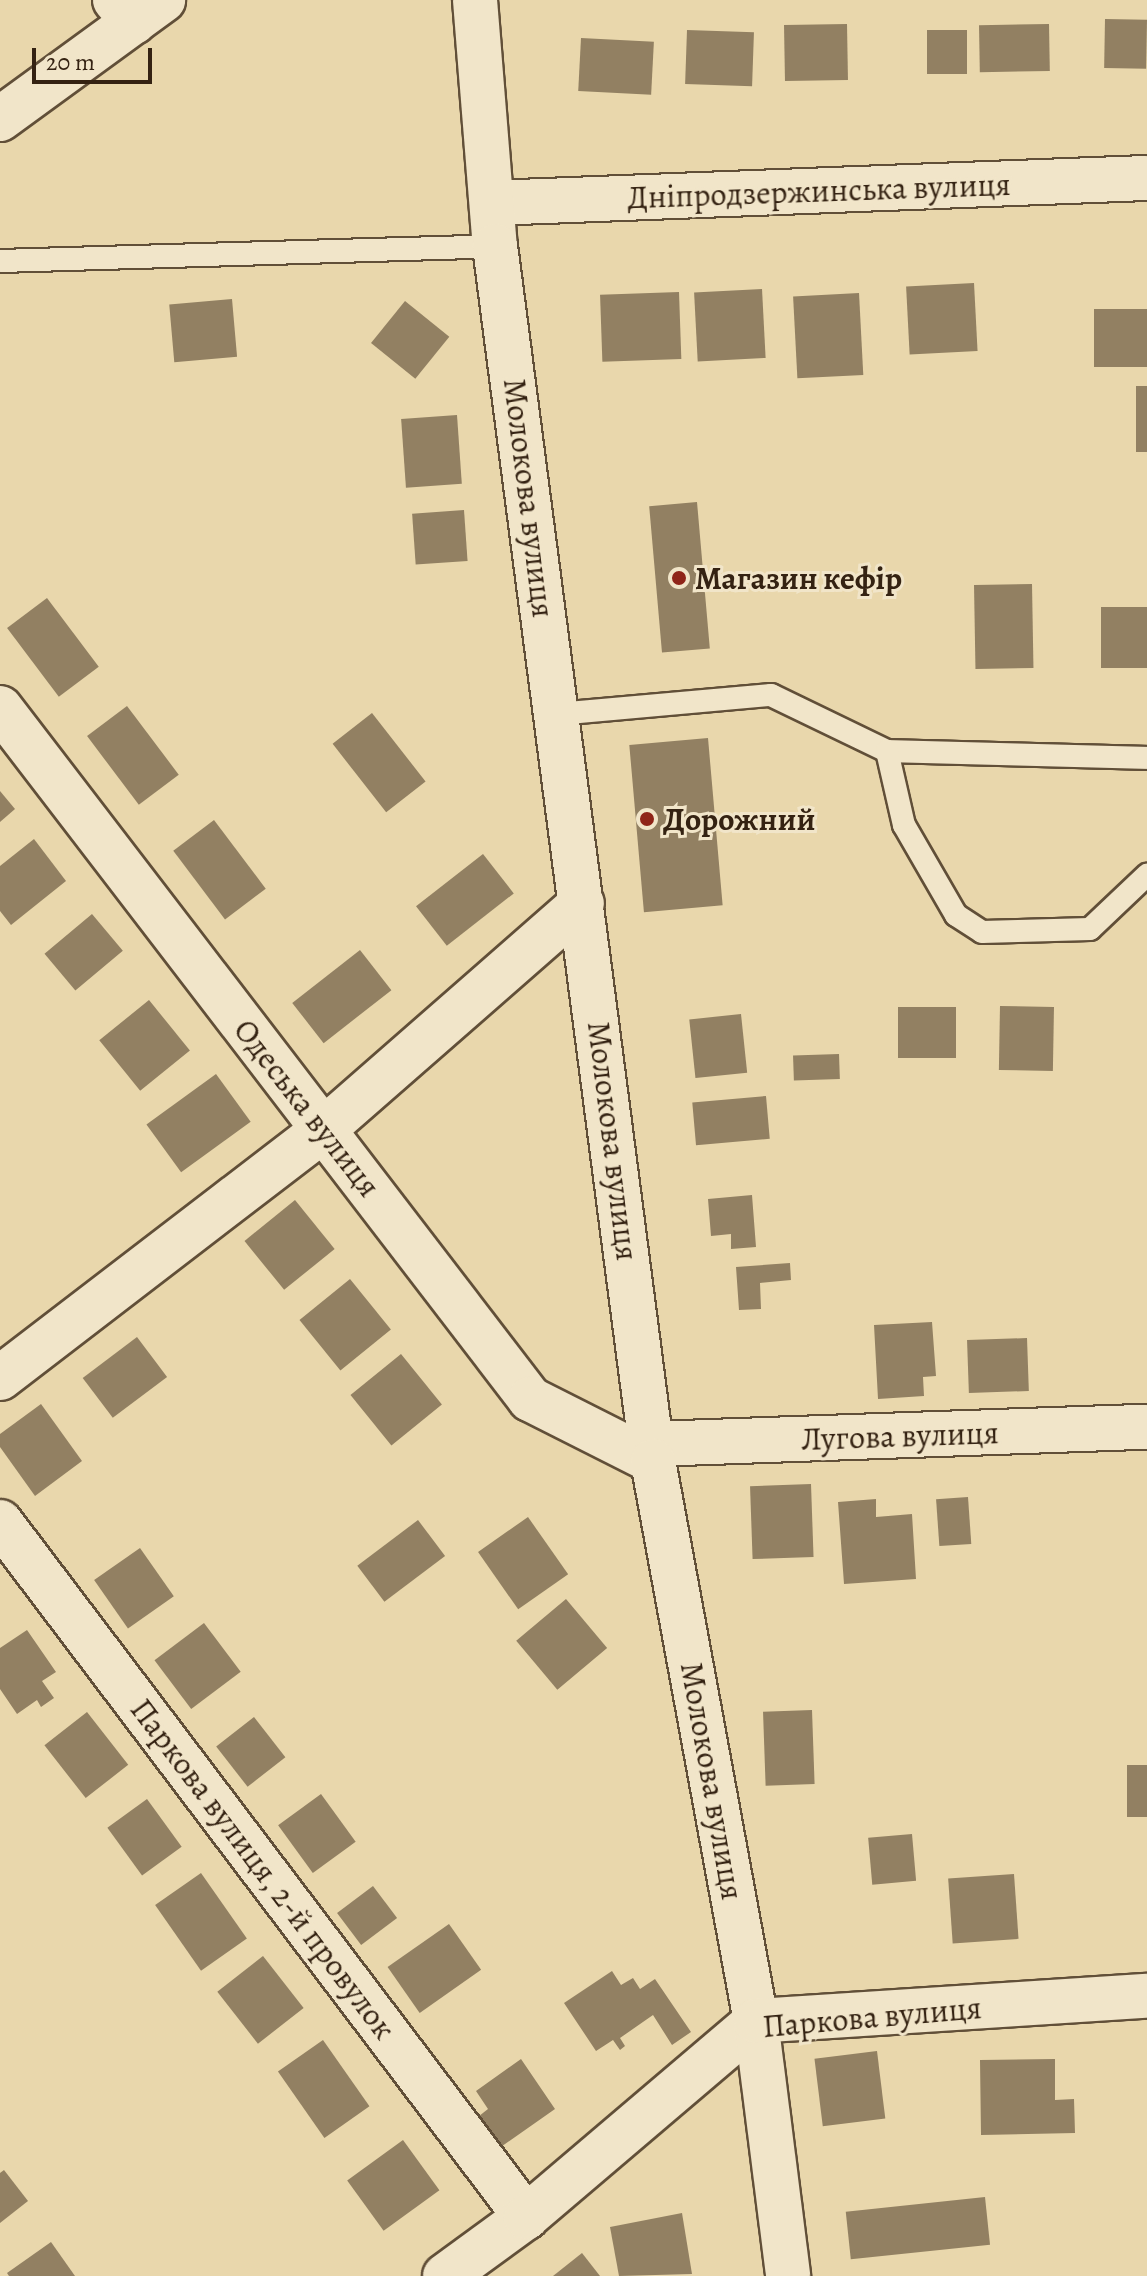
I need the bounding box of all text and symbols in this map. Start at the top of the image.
scale bar [36,32,156,82]
text: 20 m [46,46,95,78]
street label: Дніпродзержинська вулиця [627,165,1011,217]
street label: Молокова вулиця [495,376,563,620]
place label: Магазин кефір [695,559,902,597]
marker: Магазин кефір [670,569,688,587]
place label: Дорожний [663,800,815,838]
marker: Дорожний [638,810,656,828]
street label: Одеська вулиця [226,1011,388,1205]
street label: Молокова вулиця [579,1019,647,1263]
street label: Лугова вулиця [800,1413,1000,1459]
street label: Молокова вулиця [672,1659,752,1903]
street label: Паркова вулиця, 2-й провулок [122,1691,404,2047]
street label: Паркова вулиця [761,1988,983,2046]

